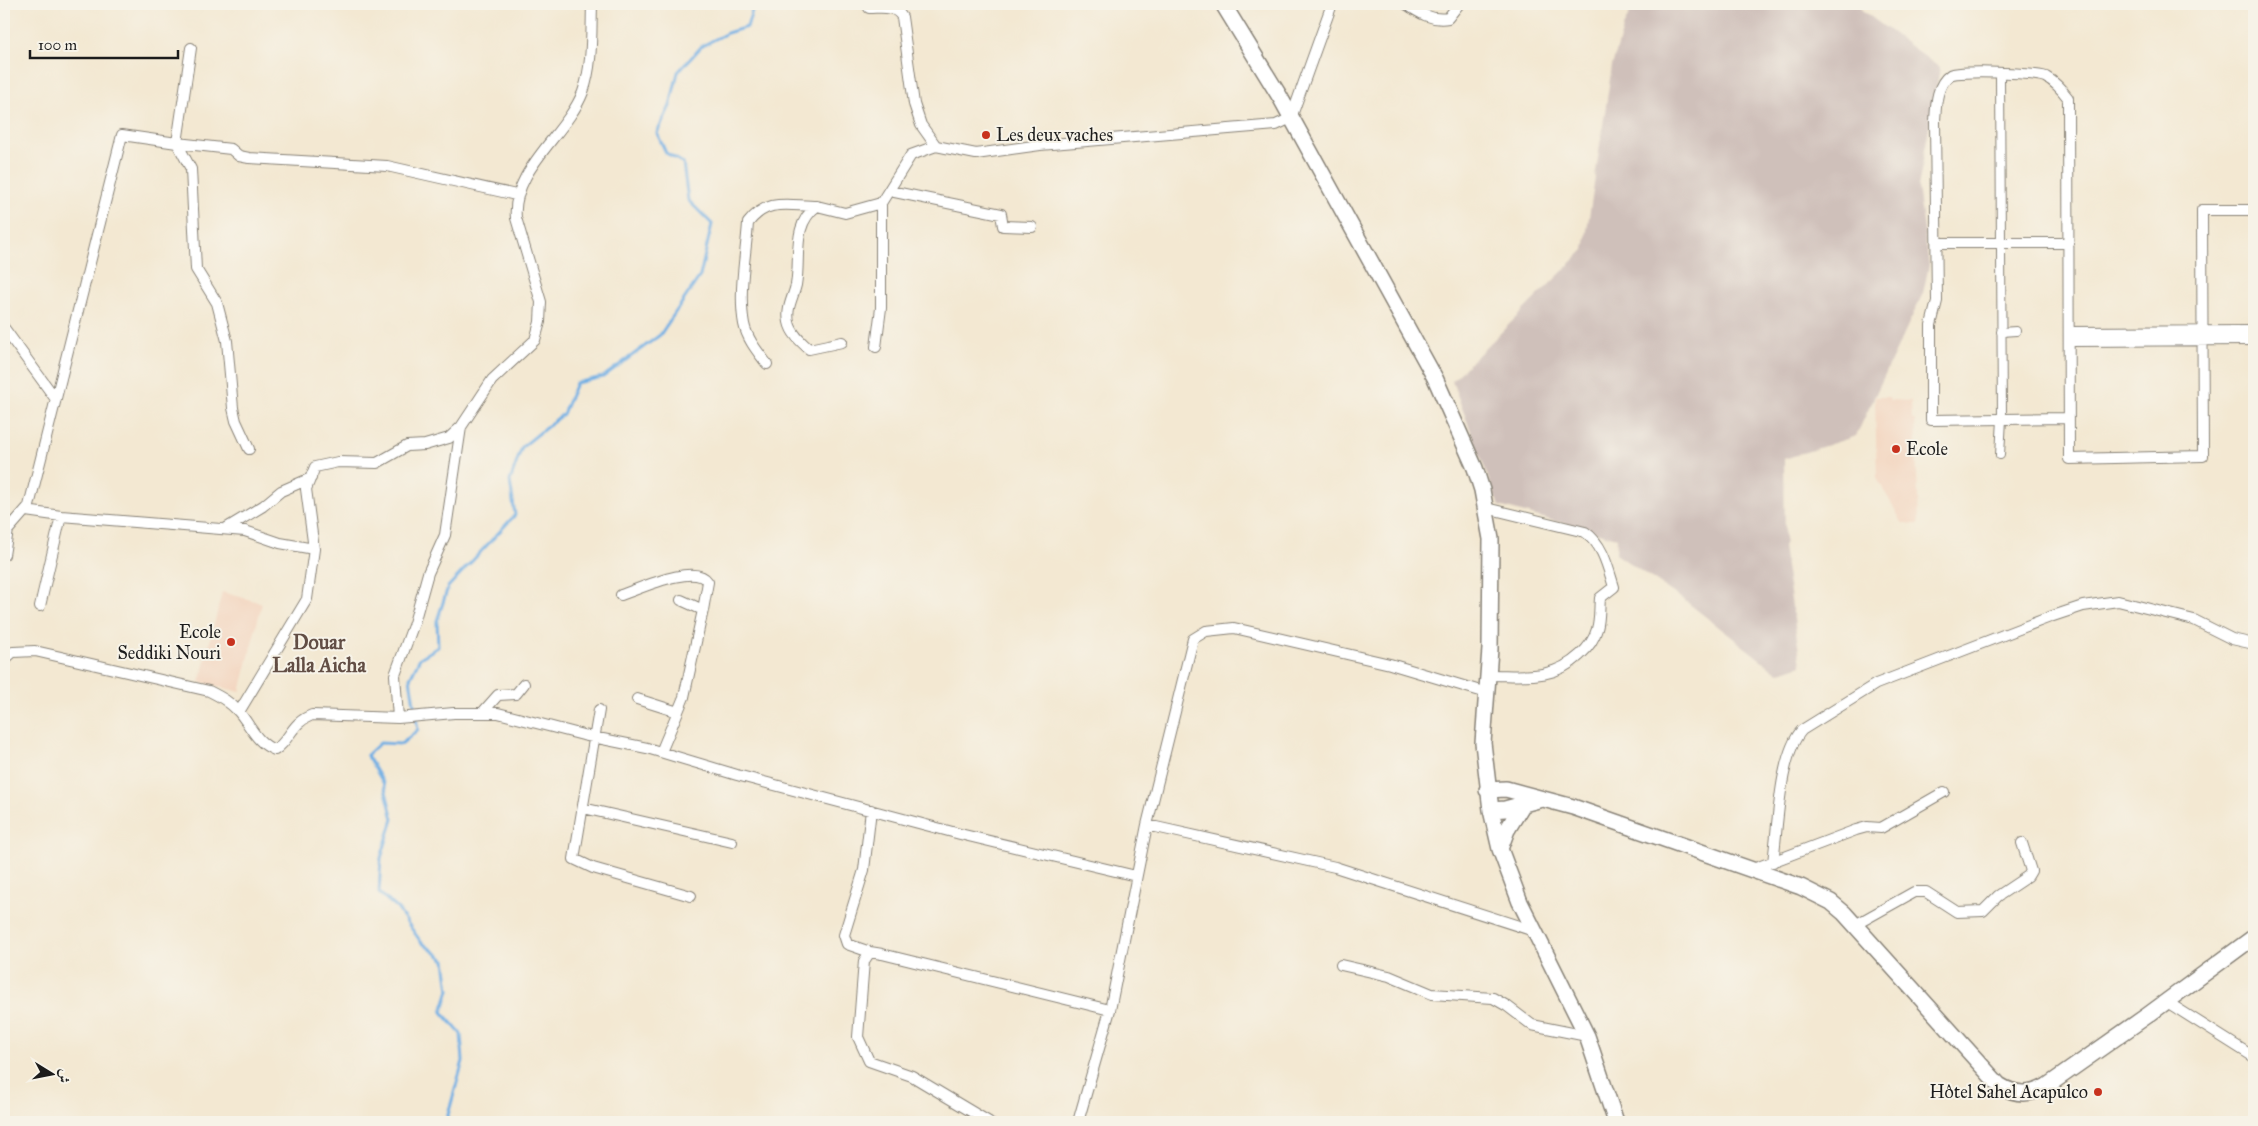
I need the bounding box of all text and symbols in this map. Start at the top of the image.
scale bar [30,28,178,60]
text: 100 m [38,36,78,54]
place label: Les deux vaches [996,124,1113,146]
marker: Les deux vaches [980,129,992,141]
place label: Ecole [1906,438,1948,460]
marker: Ecole [1890,443,1902,455]
place label: Ecole Seddiki Nouri [118,621,221,664]
district label: Douar Lalla Aicha [272,630,366,677]
marker: Ecole Seddiki Nouri [225,636,237,648]
north arrow [28,1048,78,1098]
text: ش [55,1068,74,1085]
place label: Hôtel Sahel Acapulco [1929,1081,2088,1103]
marker: Hôtel Sahel Acapulco [2092,1086,2104,1098]

